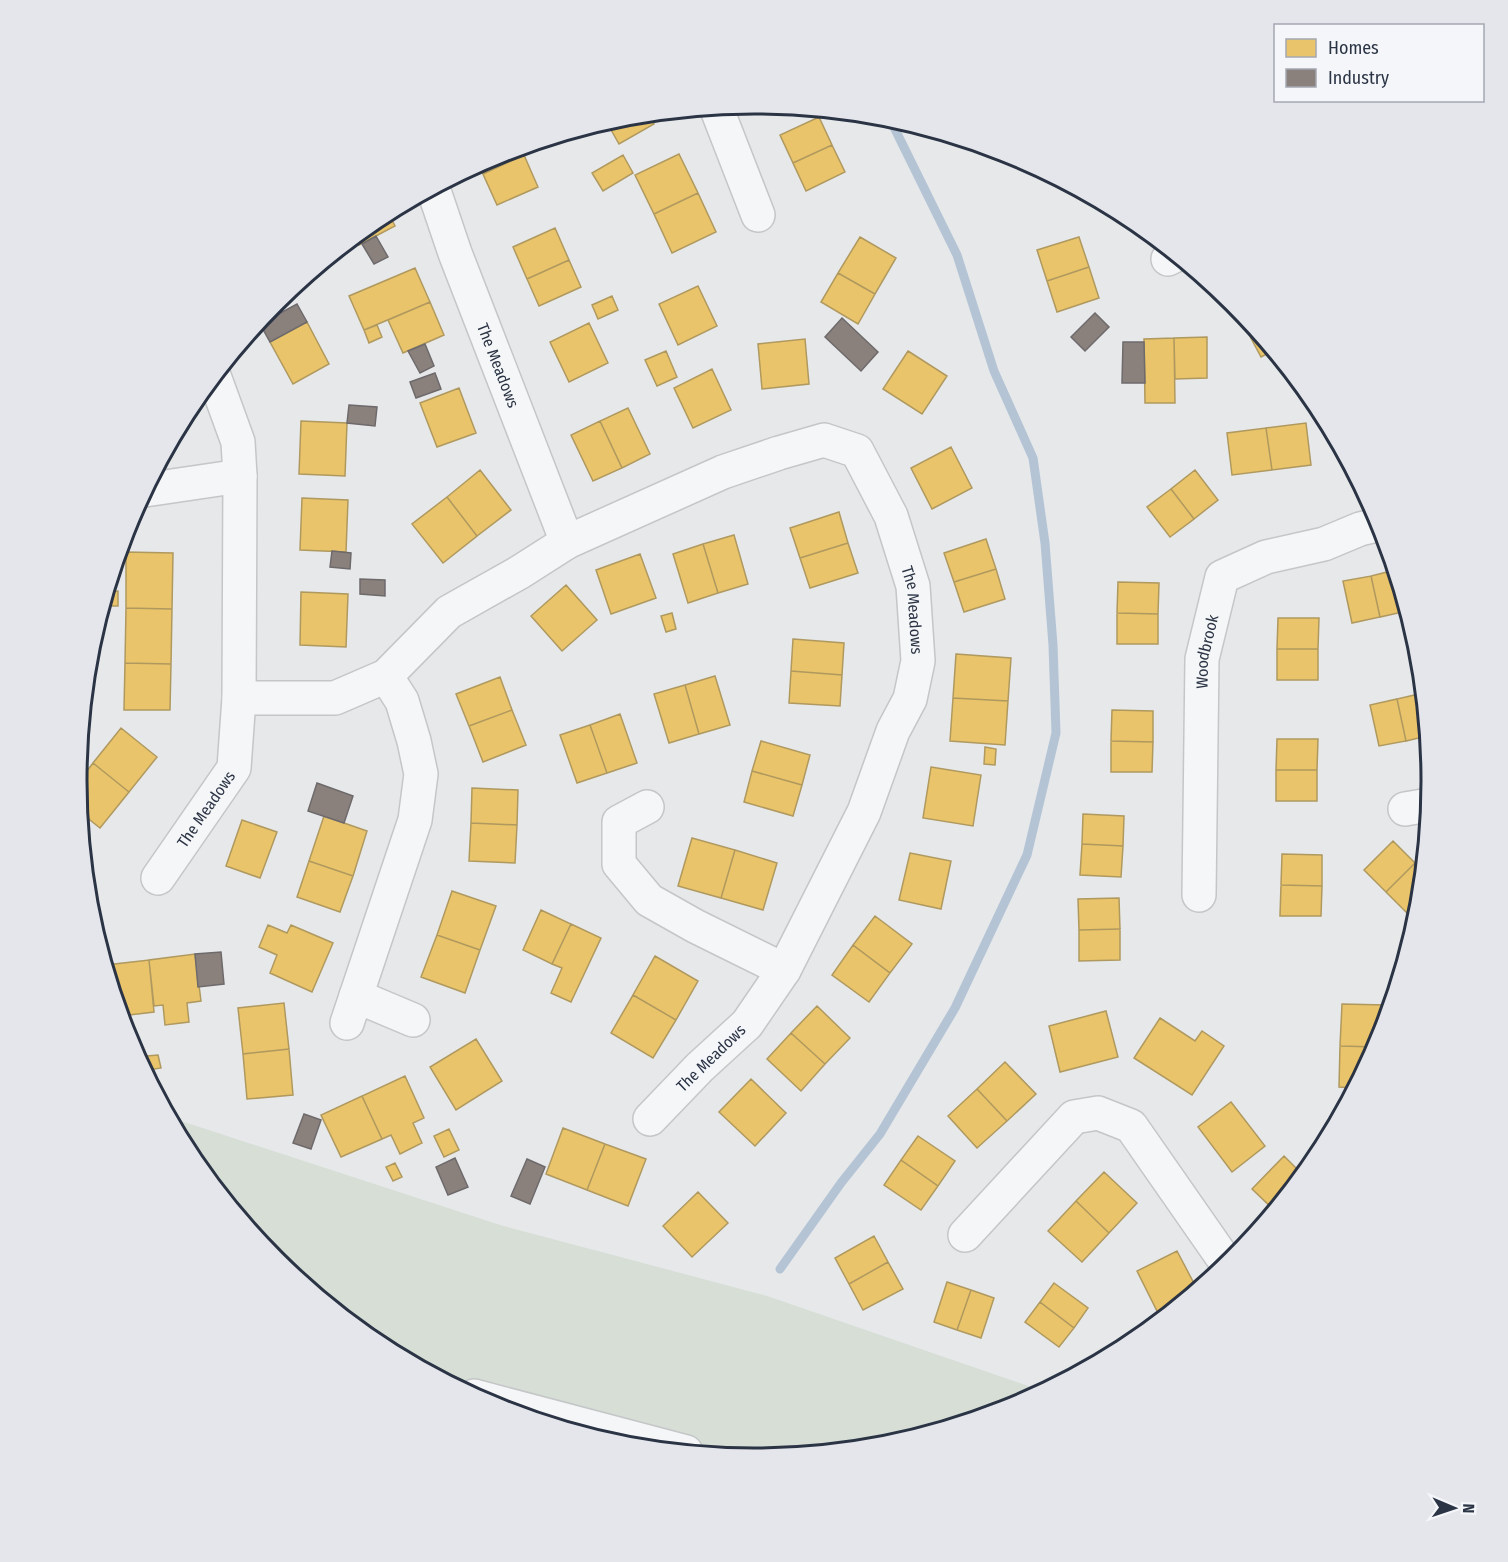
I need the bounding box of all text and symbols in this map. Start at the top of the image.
legend [1274,24,1484,102]
text: Homes [1328,37,1379,59]
text: Industry [1328,67,1389,89]
street label: The Meadows [474,320,523,410]
street label: The Meadows [898,564,927,655]
street label: Woodbrook [1192,612,1222,689]
street label: The Meadows [173,767,239,851]
street label: The Meadows [672,1020,750,1096]
north arrow [1424,1478,1484,1538]
text: N [1459,1503,1478,1514]

